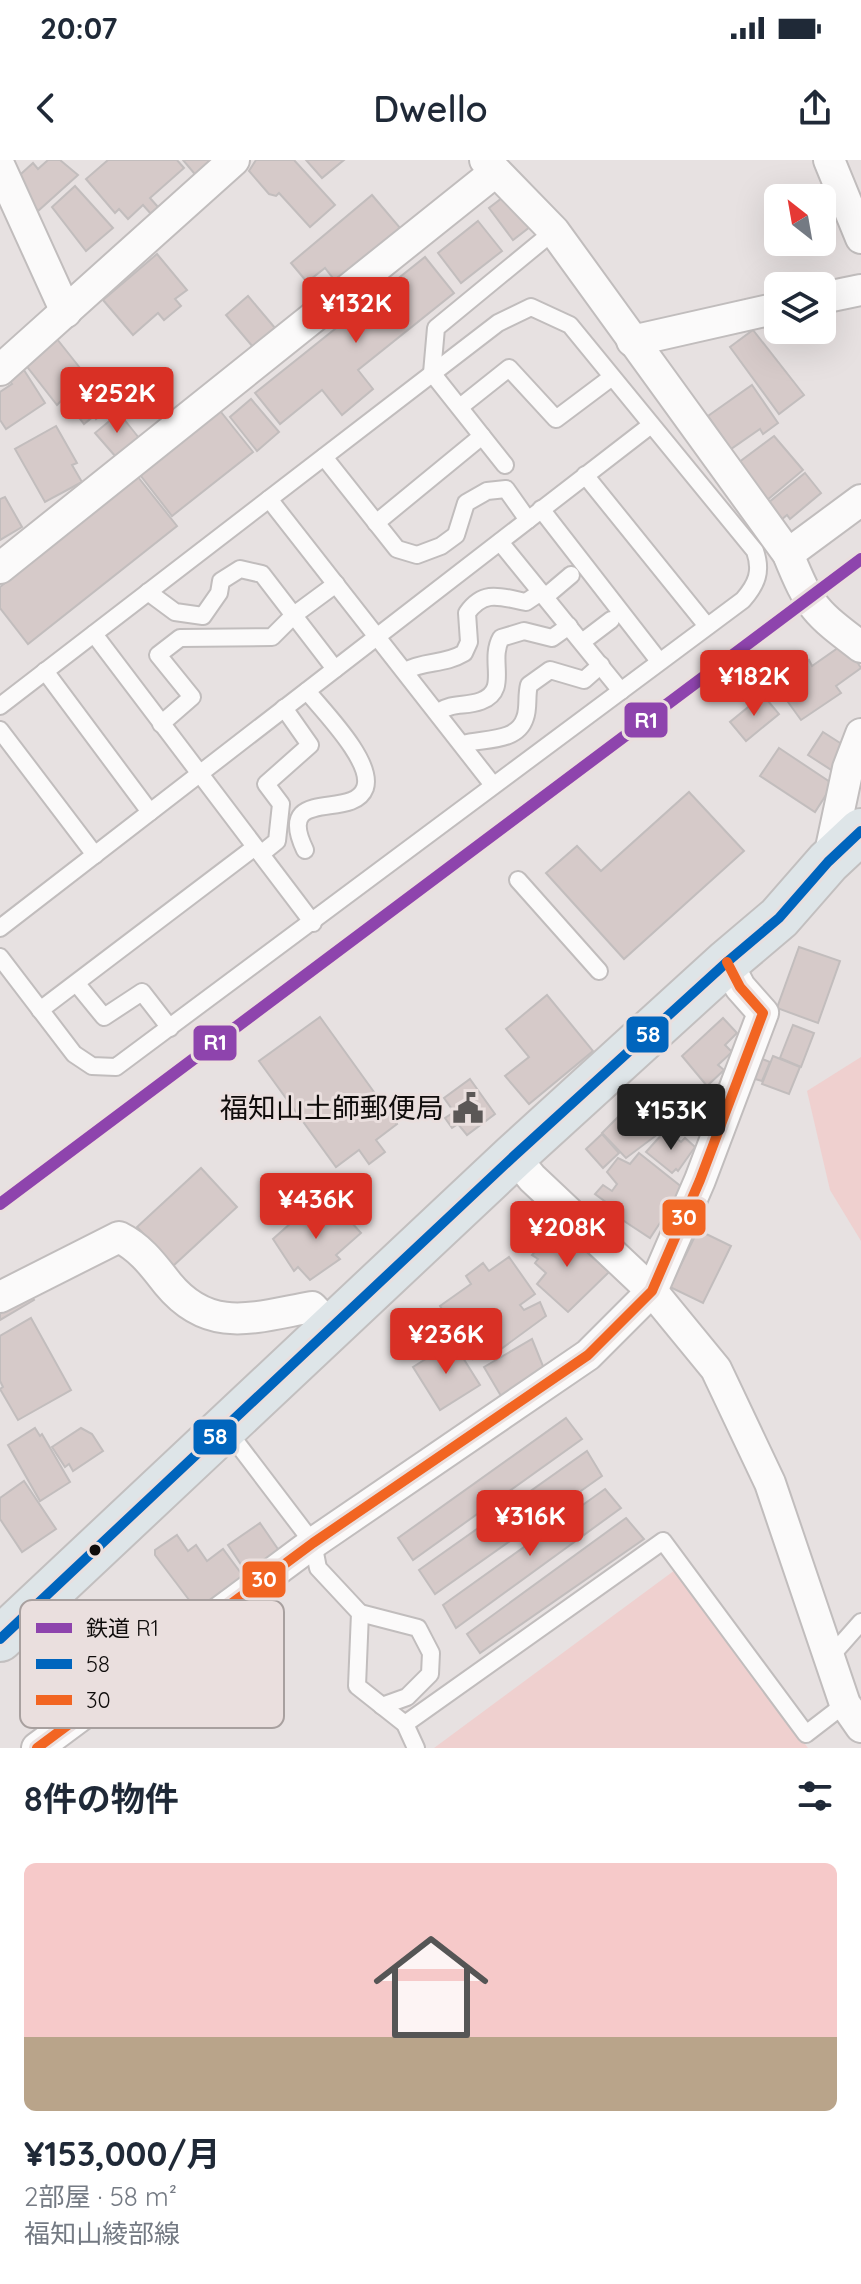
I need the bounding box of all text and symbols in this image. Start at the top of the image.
text: 20:07 [40,9,117,47]
icon: back [24,86,68,130]
text: Dwello [373,86,488,131]
icon: share [793,86,837,130]
north arrow [764,184,836,256]
map controls [764,184,836,344]
button: layers [764,272,836,344]
pin: ¥132K [300,277,412,345]
text: ¥132K [320,286,392,319]
pin: ¥252K [61,367,173,435]
text: ¥252K [78,376,156,409]
pin: ¥182K [698,650,810,718]
text: ¥182K [718,659,790,692]
line badge: R1 [623,701,669,739]
text: R1 [634,706,658,734]
line badge: 58 [625,1015,670,1054]
text: 58 [636,1020,660,1048]
line badge: R1 [192,1024,238,1062]
text: R1 [203,1028,227,1056]
pin: ¥153K [615,1084,727,1152]
place label: 福知山土師郵便局 [220,1090,444,1125]
public building icon: 福知山土師郵便局 [451,1091,485,1125]
text: ¥153K [635,1093,707,1126]
pin: ¥436K [260,1173,372,1241]
text: ¥436K [278,1182,354,1215]
line badge: 30 [661,1198,707,1237]
pin: ¥208K [511,1201,623,1269]
text: 30 [671,1203,697,1231]
text: ¥208K [528,1210,606,1243]
pin: ¥236K [390,1308,502,1376]
text: ¥236K [408,1317,484,1350]
line badge: 58 [192,1418,238,1456]
text: 58 [203,1422,227,1450]
pin: ¥316K [474,1490,586,1558]
text: ¥316K [495,1499,565,1532]
unlabelled marker [87,1542,103,1558]
line badge: 30 [241,1560,287,1599]
text: 30 [251,1565,277,1593]
legend [20,1600,284,1728]
text: 鉄道 R1 [86,1614,159,1642]
text: 58 [86,1650,110,1678]
text: 30 [86,1686,111,1714]
icon: filters [793,1774,837,1818]
text: 8件の物件 [24,1777,179,1820]
icon: home [359,1915,503,2059]
text: ¥153,000/月 [24,2132,221,2175]
text: 2部屋 · 58 m² [24,2180,177,2213]
text: 福知山綾部線 [24,2217,180,2250]

